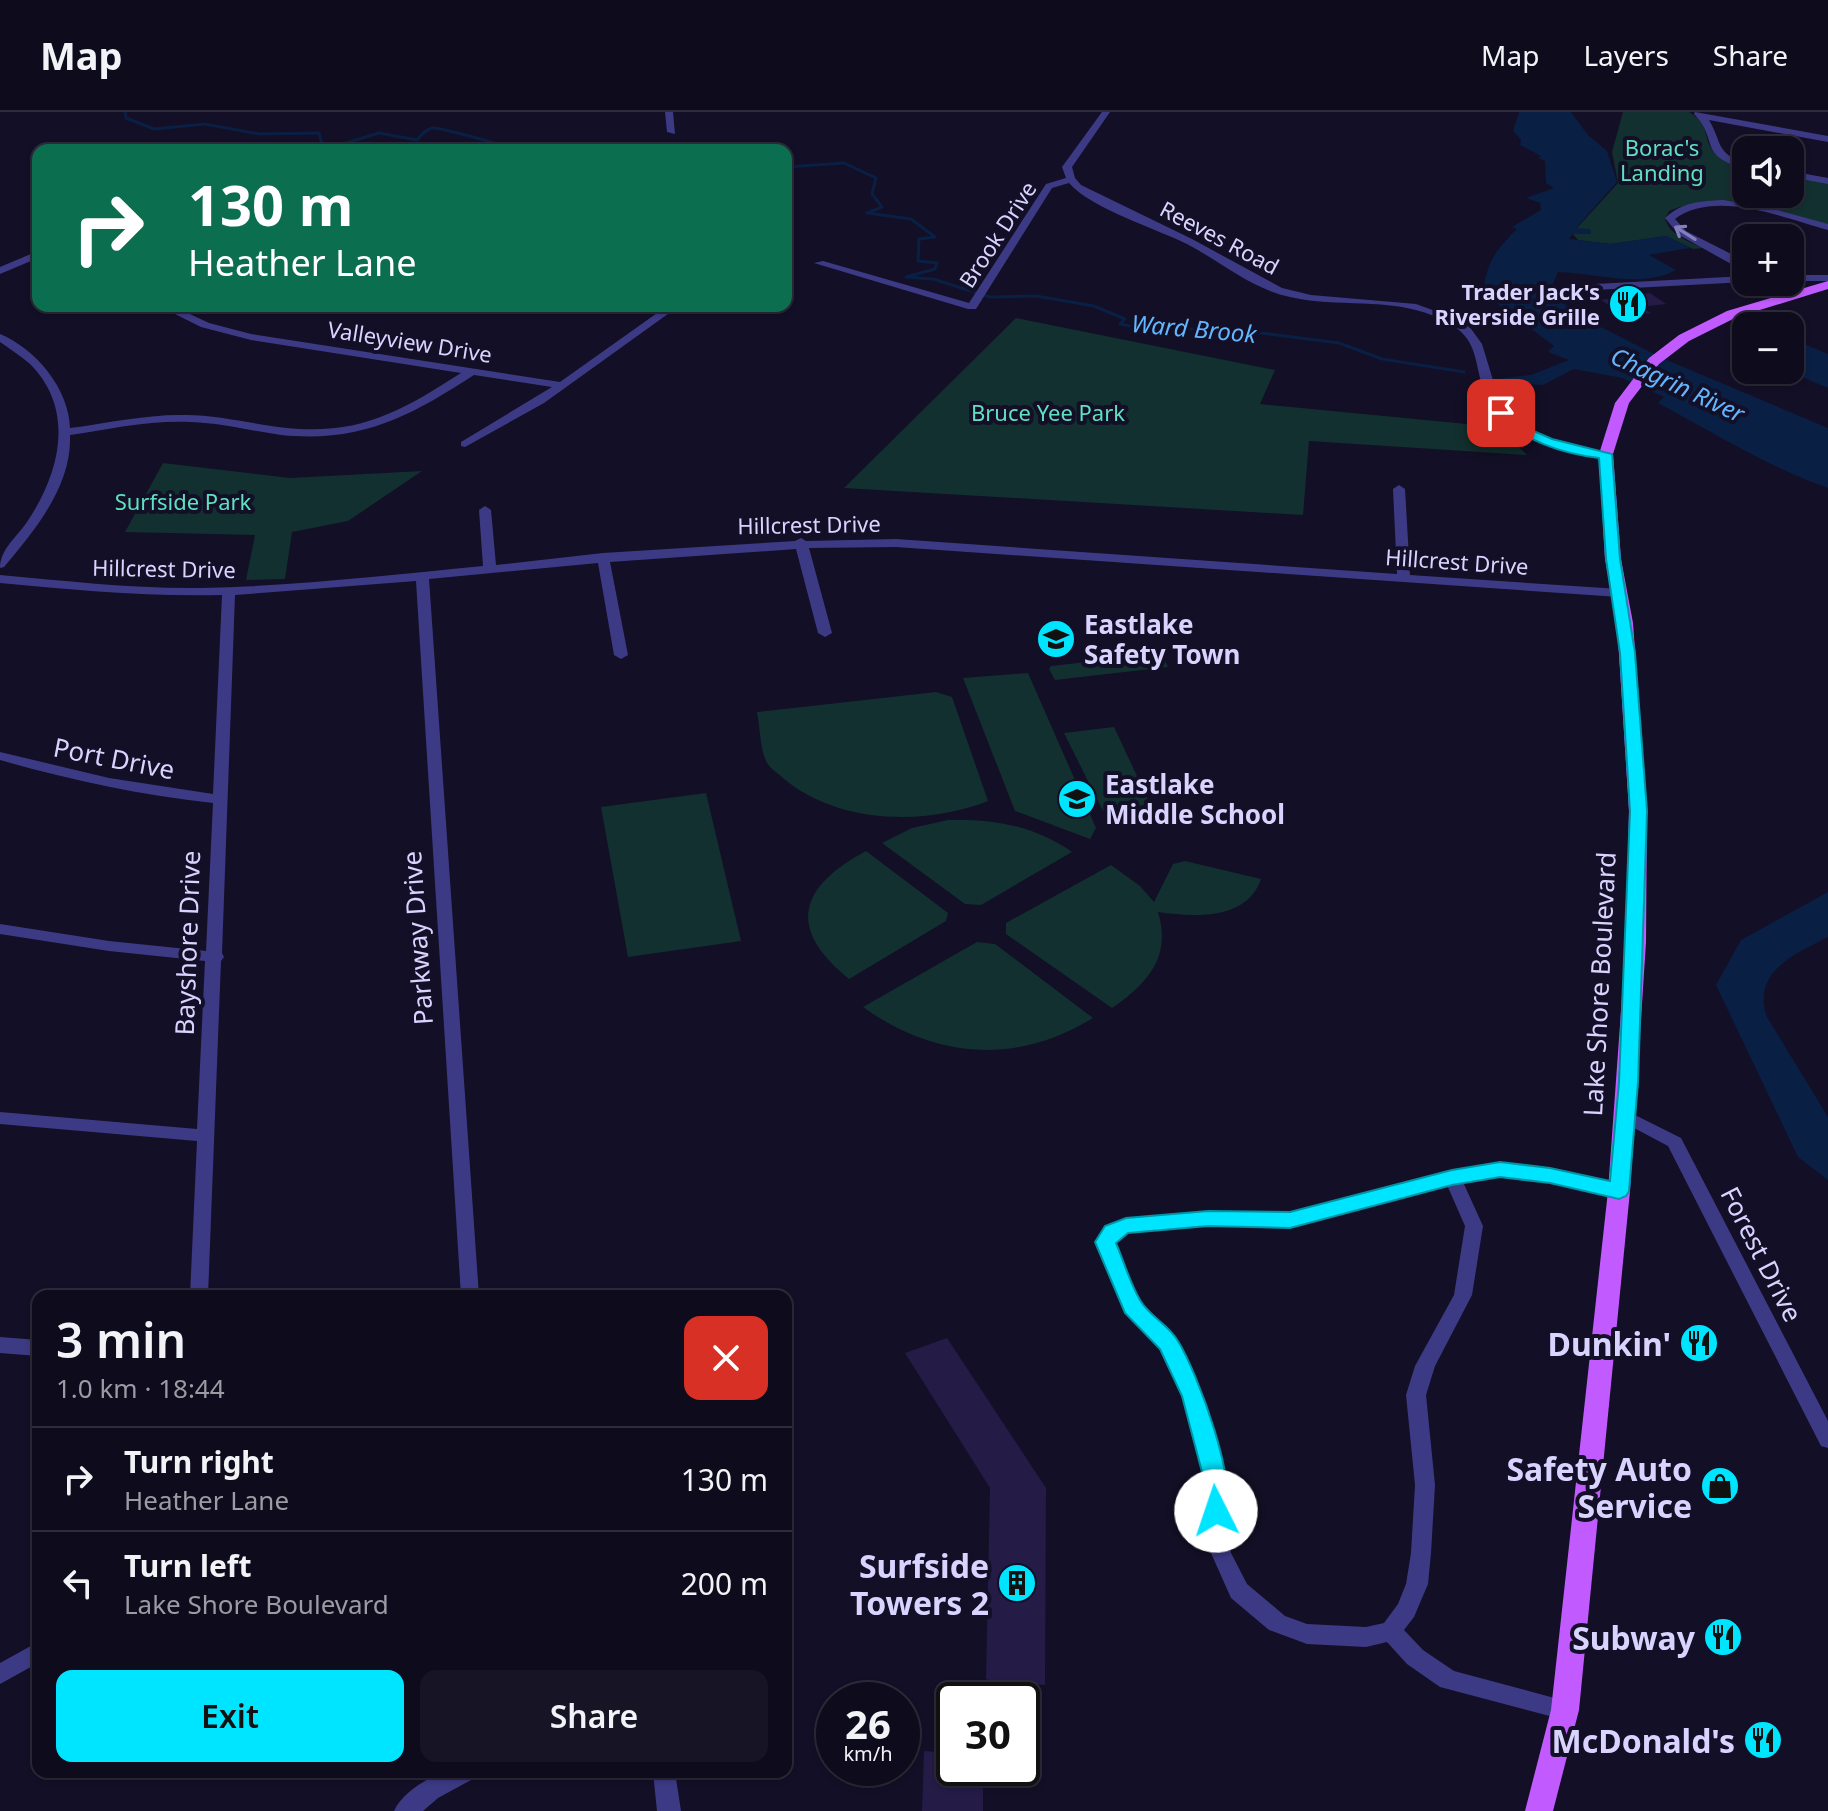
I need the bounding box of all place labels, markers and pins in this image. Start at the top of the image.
place label: Trader Jack's Riverside Grille [1434,276,1600,331]
restaurant icon: Trader Jack's Riverside Grille [1607,283,1649,325]
pin [1467,379,1535,447]
place label: Eastlake Safety Town [1084,606,1240,672]
school or university icon: Eastlake Safety Town [1035,618,1077,660]
place label: Eastlake Middle School [1105,766,1285,832]
school or university icon: Eastlake Middle School [1056,778,1098,820]
place label: Dunkin' [1548,1322,1671,1365]
restaurant icon: Dunkin' [1678,1322,1720,1364]
place label: Safety Auto Service [1506,1447,1692,1527]
shop icon: Safety Auto Service [1699,1465,1741,1507]
place label: Surfside Towers 2 [850,1544,989,1624]
building icon: Surfside Towers 2 [996,1562,1038,1604]
place label: Subway [1572,1616,1696,1659]
restaurant icon: Subway [1702,1616,1744,1658]
place label: McDonald's [1552,1719,1735,1762]
restaurant icon: McDonald's [1742,1719,1784,1761]

